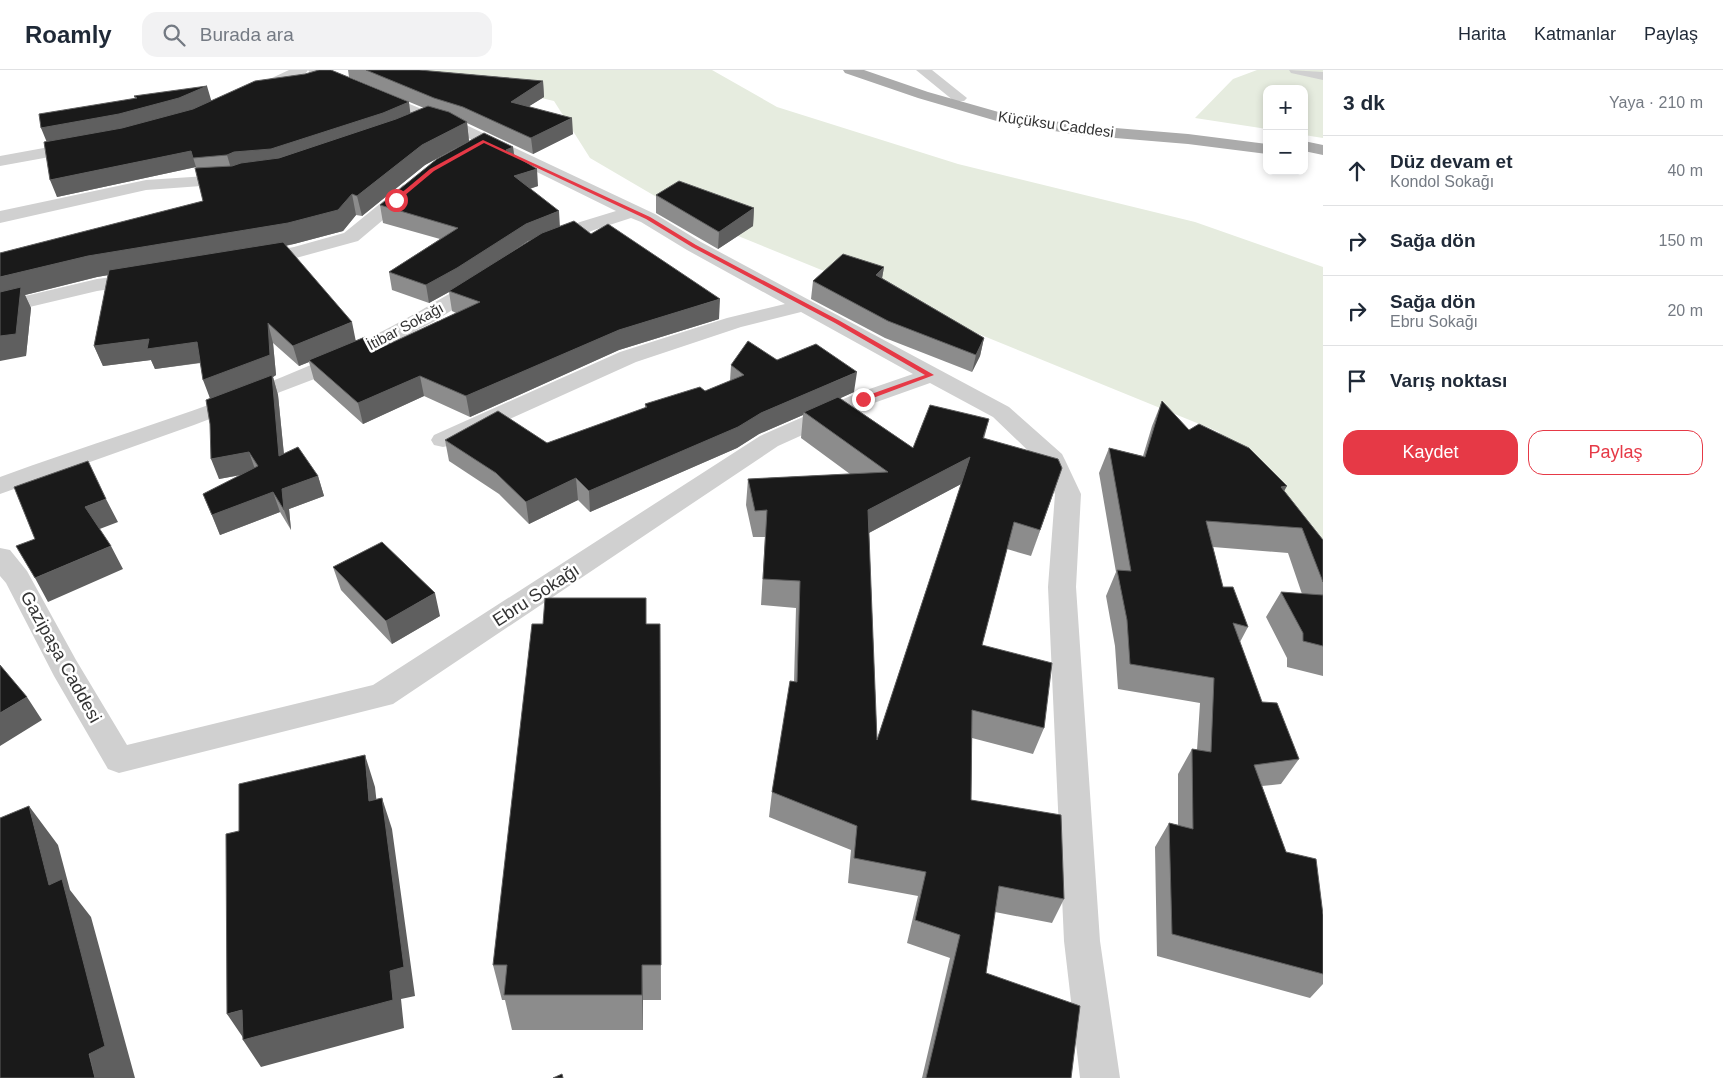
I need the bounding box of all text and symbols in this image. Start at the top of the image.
search box [142,12,492,57]
text: Roamly [25,21,112,48]
icon: search [160,21,188,49]
text: Burada ara [200,24,294,45]
text: Harita [1458,24,1506,44]
text: Katmanlar [1534,24,1616,44]
text: Paylaş [1644,24,1698,44]
map controls [1263,85,1308,175]
button: + [1263,85,1308,130]
text: 3 dk [1343,91,1385,114]
text: Yaya · 210 m [1609,94,1703,111]
street label: Küçüksu Caddesi [997,107,1115,141]
button: − [1263,130,1308,175]
text: Düz devam et [1390,151,1512,172]
icon: ahead [1343,157,1371,185]
text: 40 m [1667,162,1703,179]
text: Kondol Sokağı [1390,173,1494,190]
route start [385,189,408,212]
icon: right [1343,227,1371,255]
text: Sağa dön [1390,230,1476,251]
text: 150 m [1659,232,1703,249]
text: Sağa dön [1390,291,1476,312]
icon: right [1343,297,1371,325]
street label: İtibar Sokağı [364,299,446,353]
text: 20 m [1667,302,1703,319]
text: Ebru Sokağı [1390,313,1478,330]
icon: arrive [1343,367,1371,395]
text: Varış noktası [1390,370,1507,391]
route end [852,388,875,411]
button: Kaydet [1343,430,1518,475]
button: Paylaş [1528,430,1703,475]
street label: Ebru Sokağı [489,560,583,630]
street label: Gazipaşa Caddesi [17,588,105,726]

